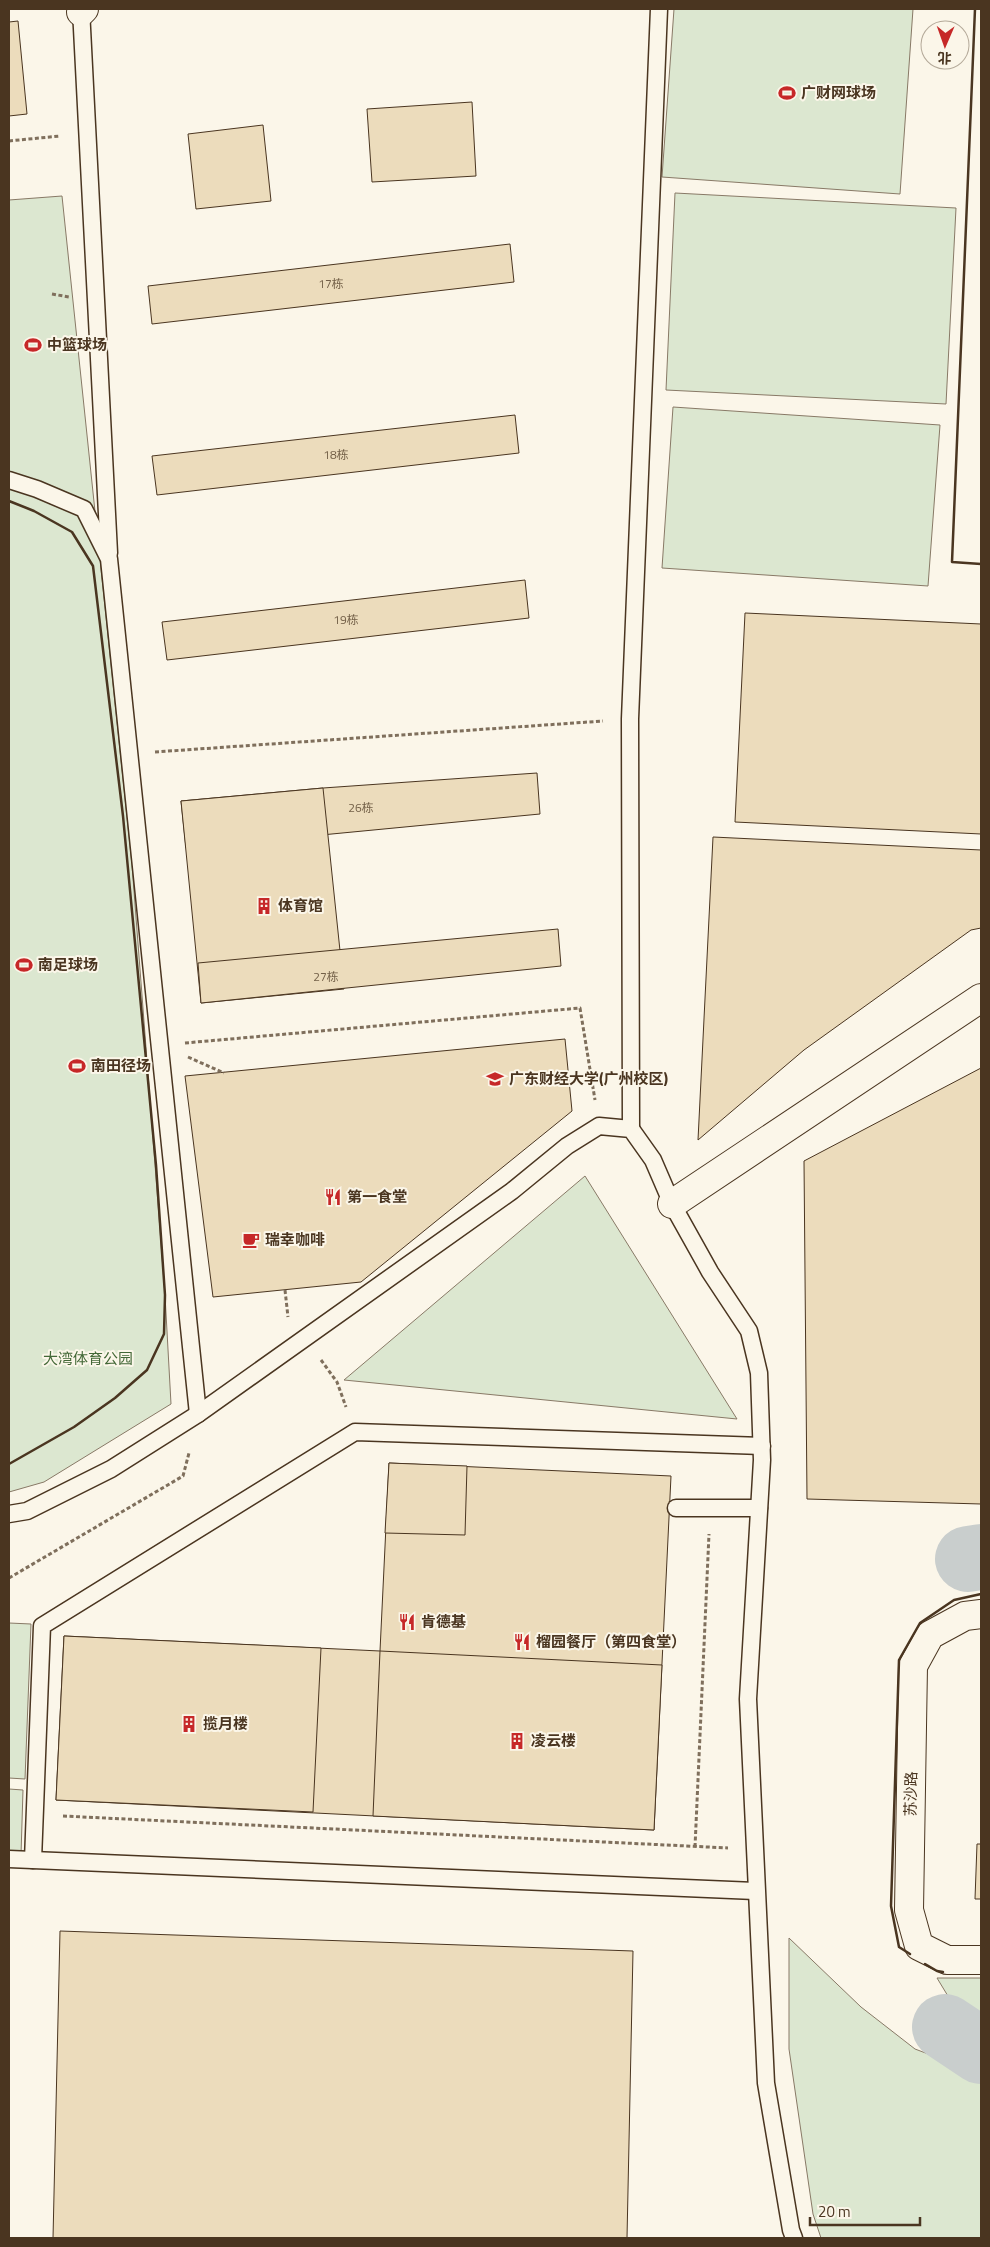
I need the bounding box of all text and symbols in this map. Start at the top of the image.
north arrow [920,20,970,70]
text: 北 [937,48,952,69]
place label: 广财网球场 [801,81,876,104]
sports icon: 广财网球场 [777,83,797,103]
house number: 17栋 [318,274,344,293]
place label: 中篮球场 [47,333,107,356]
sports icon: 中篮球场 [23,335,43,355]
house number: 18栋 [323,445,349,464]
house number: 19栋 [333,610,359,629]
house number: 26栋 [348,798,374,817]
place label: 体育馆 [278,894,323,917]
building icon: 体育馆 [254,896,274,916]
place label: 南足球场 [38,953,98,976]
sports icon: 南足球场 [14,955,34,975]
house number: 27栋 [313,967,339,986]
place label: 南田径场 [91,1054,151,1077]
sports icon: 南田径场 [67,1056,87,1076]
place label: 广东财经大学(广州校区) [509,1067,669,1090]
school or university icon: 广东财经大学(广州校区) [485,1069,505,1089]
place label: 第一食堂 [347,1185,407,1208]
restaurant icon: 第一食堂 [323,1187,343,1207]
place label: 瑞幸咖啡 [265,1228,325,1251]
cafe icon: 瑞幸咖啡 [241,1230,261,1250]
park label: 大湾体育公园 [43,1347,133,1370]
place label: 肯德基 [421,1610,466,1633]
restaurant icon: 肯德基 [397,1612,417,1632]
place label: 榴园餐厅（第四食堂） [536,1630,686,1653]
restaurant icon: 榴园餐厅（第四食堂） [512,1632,532,1652]
place label: 揽月楼 [203,1712,248,1735]
building icon: 揽月楼 [179,1714,199,1734]
place label: 凌云楼 [531,1729,576,1752]
building icon: 凌云楼 [507,1731,527,1751]
street label: 苏沙路 [899,1771,922,1817]
scale bar [810,2194,920,2226]
text: 20 m [818,2200,851,2223]

